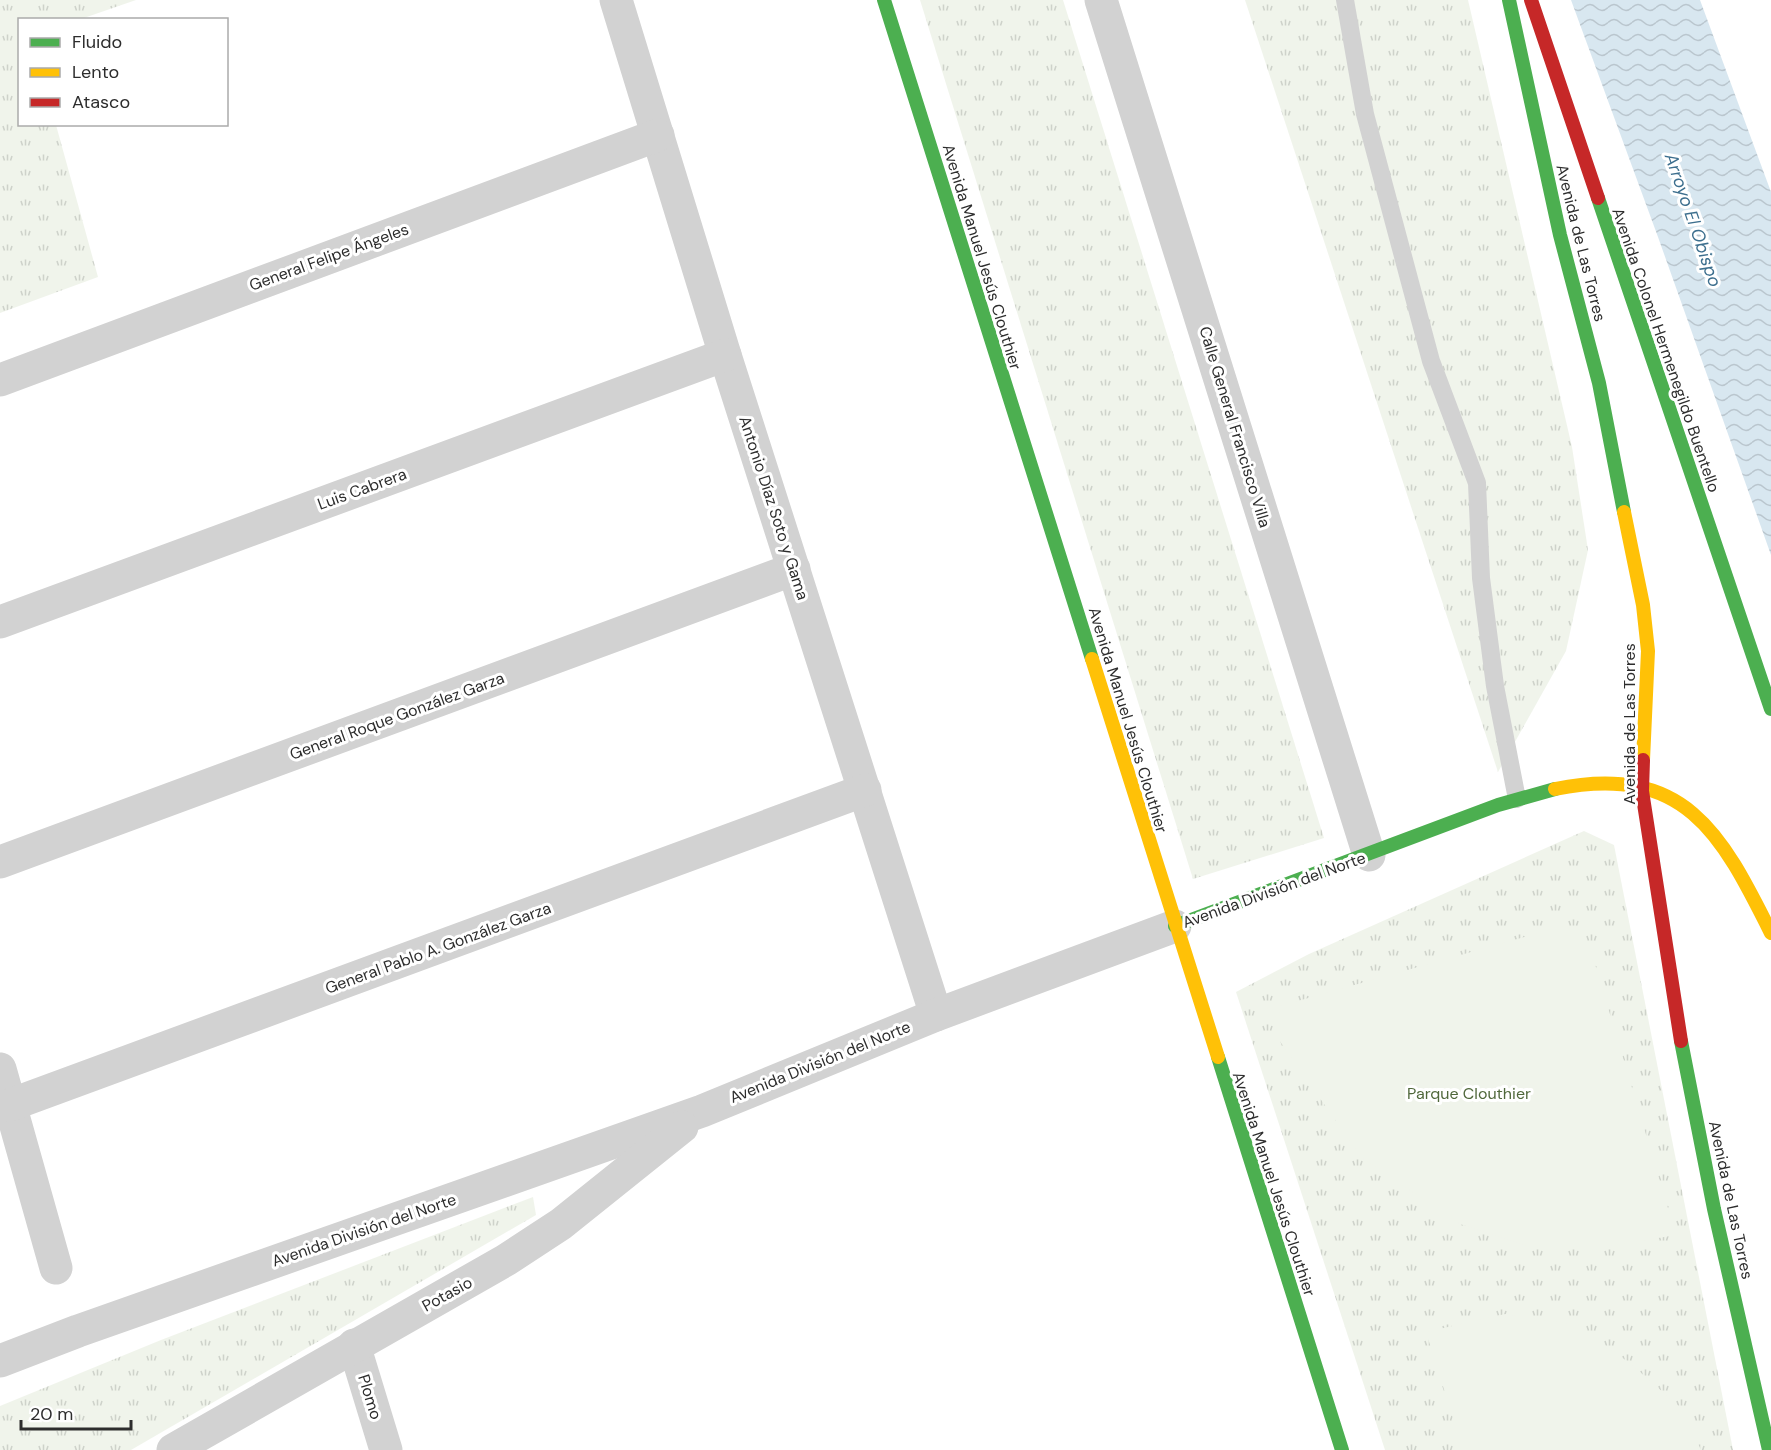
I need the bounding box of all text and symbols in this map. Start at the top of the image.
legend [18,18,228,126]
text: Fluido [72,30,122,54]
text: Lento [72,60,119,84]
text: Atasco [72,90,130,114]
street label: Avenida Manuel Jesús Clouthier [938,142,1026,372]
water label: Arroyo El Obispo [1659,149,1727,290]
street label: Avenida de Las Torres [1551,162,1611,324]
street label: Avenida Colonel Hermenegildo Buentello [1607,205,1725,495]
street label: General Felipe Ángeles [246,218,412,296]
street label: Calle General Francisco Villa [1194,324,1276,530]
street label: Antonio Díaz Soto y Gama [734,413,814,603]
street label: Luis Cabrera [315,463,409,515]
street label: Avenida Manuel Jesús Clouthier [1084,605,1172,835]
street label: Avenida de Las Torres [1619,643,1640,805]
street label: General Roque González Garza [287,667,507,765]
street label: Avenida División del Norte [1180,847,1368,933]
street label: General Pablo A. González Garza [322,897,554,999]
street label: Avenida División del Norte [726,1016,914,1108]
street label: Avenida Manuel Jesús Clouthier [1228,1069,1320,1299]
park label: Parque Clouthier [1407,1083,1531,1104]
street label: Avenida de Las Torres [1704,1119,1758,1281]
street label: Avenida División del Norte [269,1189,459,1271]
street label: Potasio [418,1272,476,1316]
street label: Plomo [353,1372,387,1422]
scale bar [21,1393,130,1431]
text: 20 m [30,1402,73,1426]

